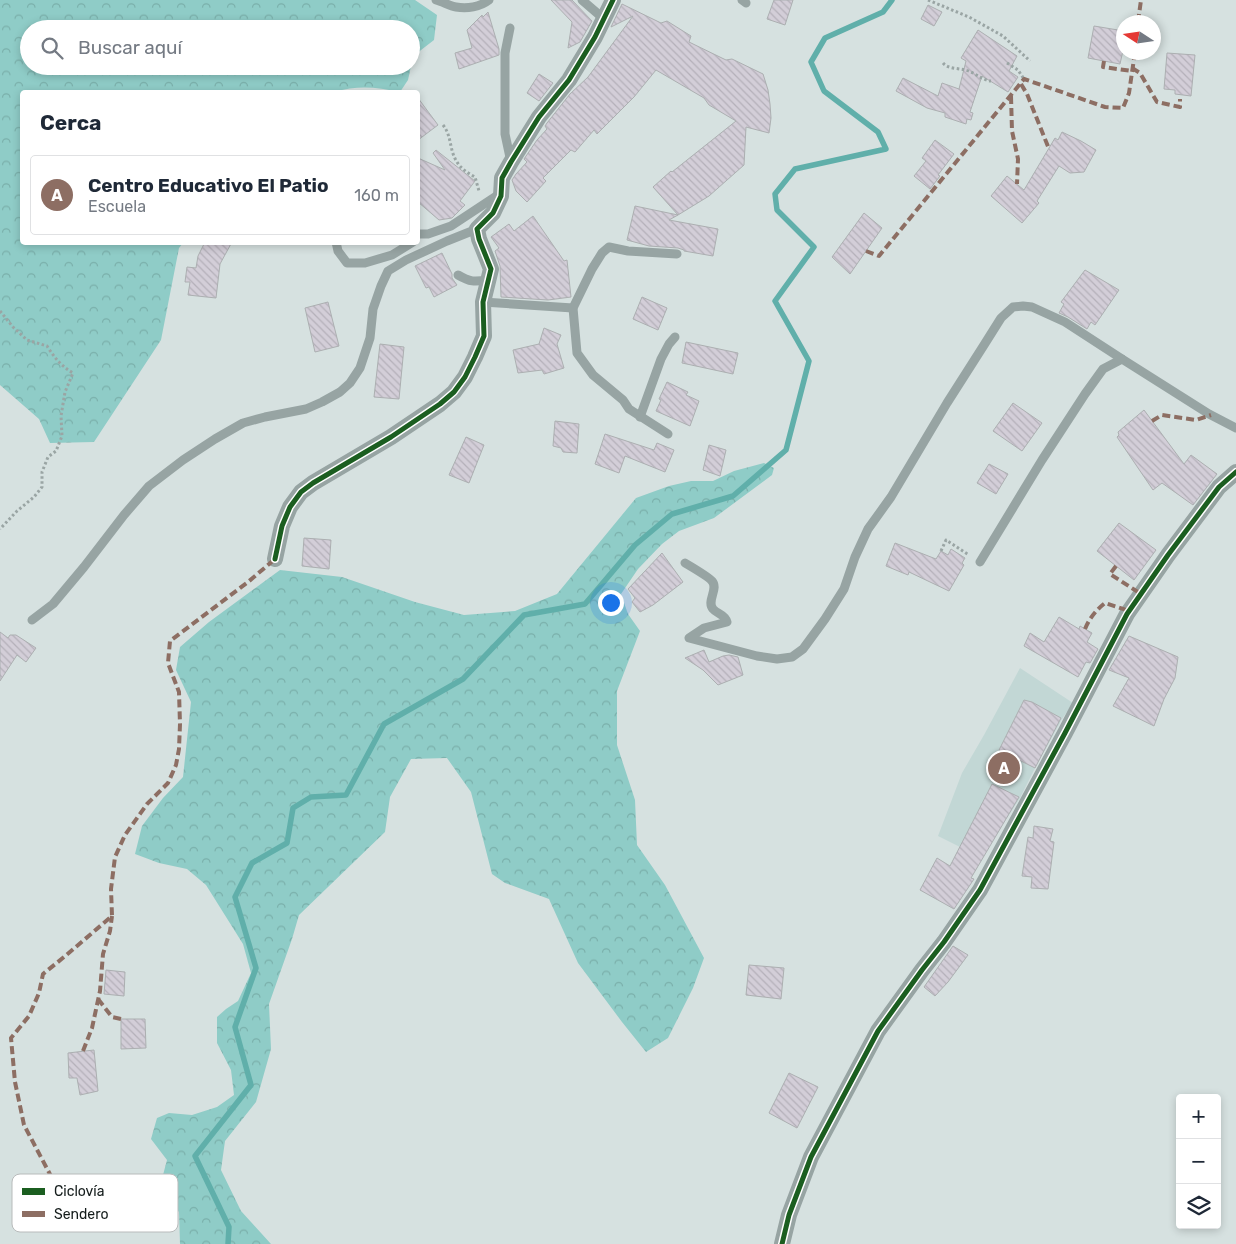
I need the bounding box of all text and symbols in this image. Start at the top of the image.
north arrow [1116,15,1161,60]
search box [20,20,420,75]
icon: search [38,34,66,62]
text: Buscar aquí [78,36,182,59]
text: Cerca [40,110,101,135]
text: Centro Educativo El Patio [88,174,329,197]
text: A [51,186,63,205]
text: 160 m [354,186,399,205]
text: Escuela [88,197,146,216]
your location [598,590,624,616]
pin: A [988,749,1020,787]
map controls [1176,1094,1221,1229]
button: + [1176,1094,1221,1139]
button: − [1176,1139,1221,1184]
legend [12,1174,178,1232]
text: Ciclovía [54,1183,105,1200]
button: layers [1176,1184,1221,1229]
text: Sendero [54,1206,108,1223]

